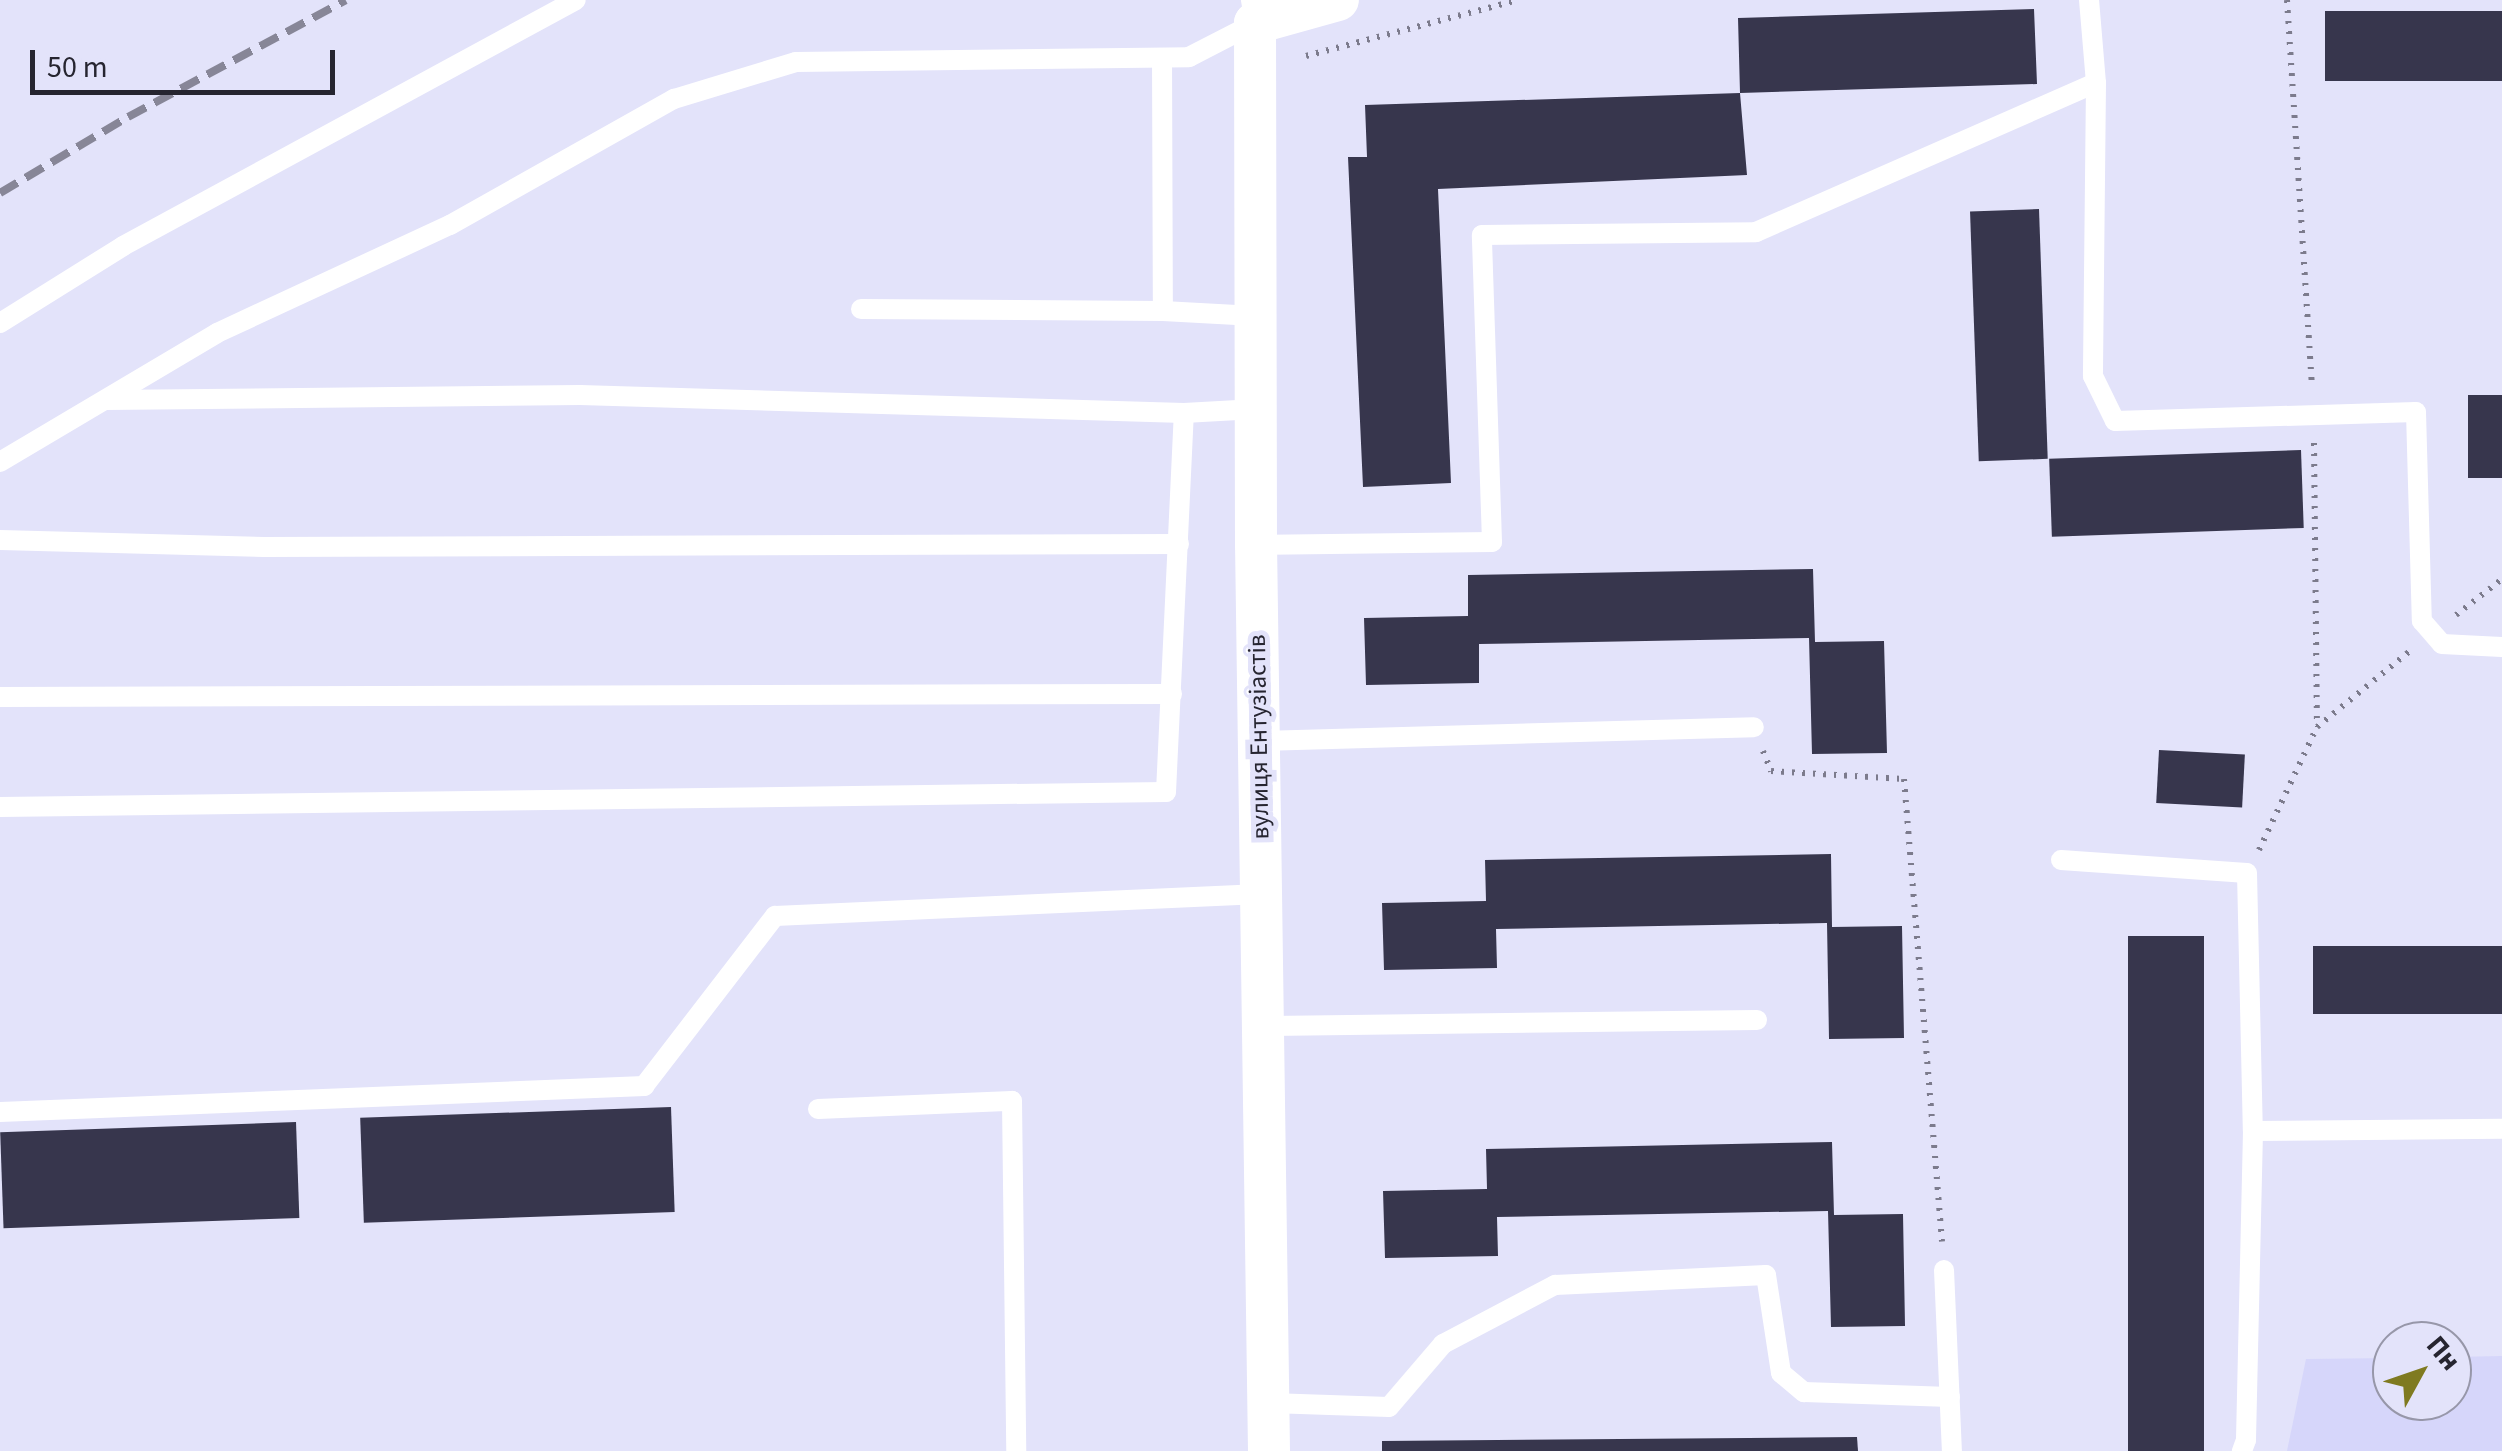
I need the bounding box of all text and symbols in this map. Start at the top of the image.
scale bar [35,30,340,92]
text: 50 m [47,46,108,89]
street label: вулиця Ентузіастів [1242,634,1276,840]
north arrow [2372,1321,2472,1421]
text: Пн [2417,1327,2470,1379]

